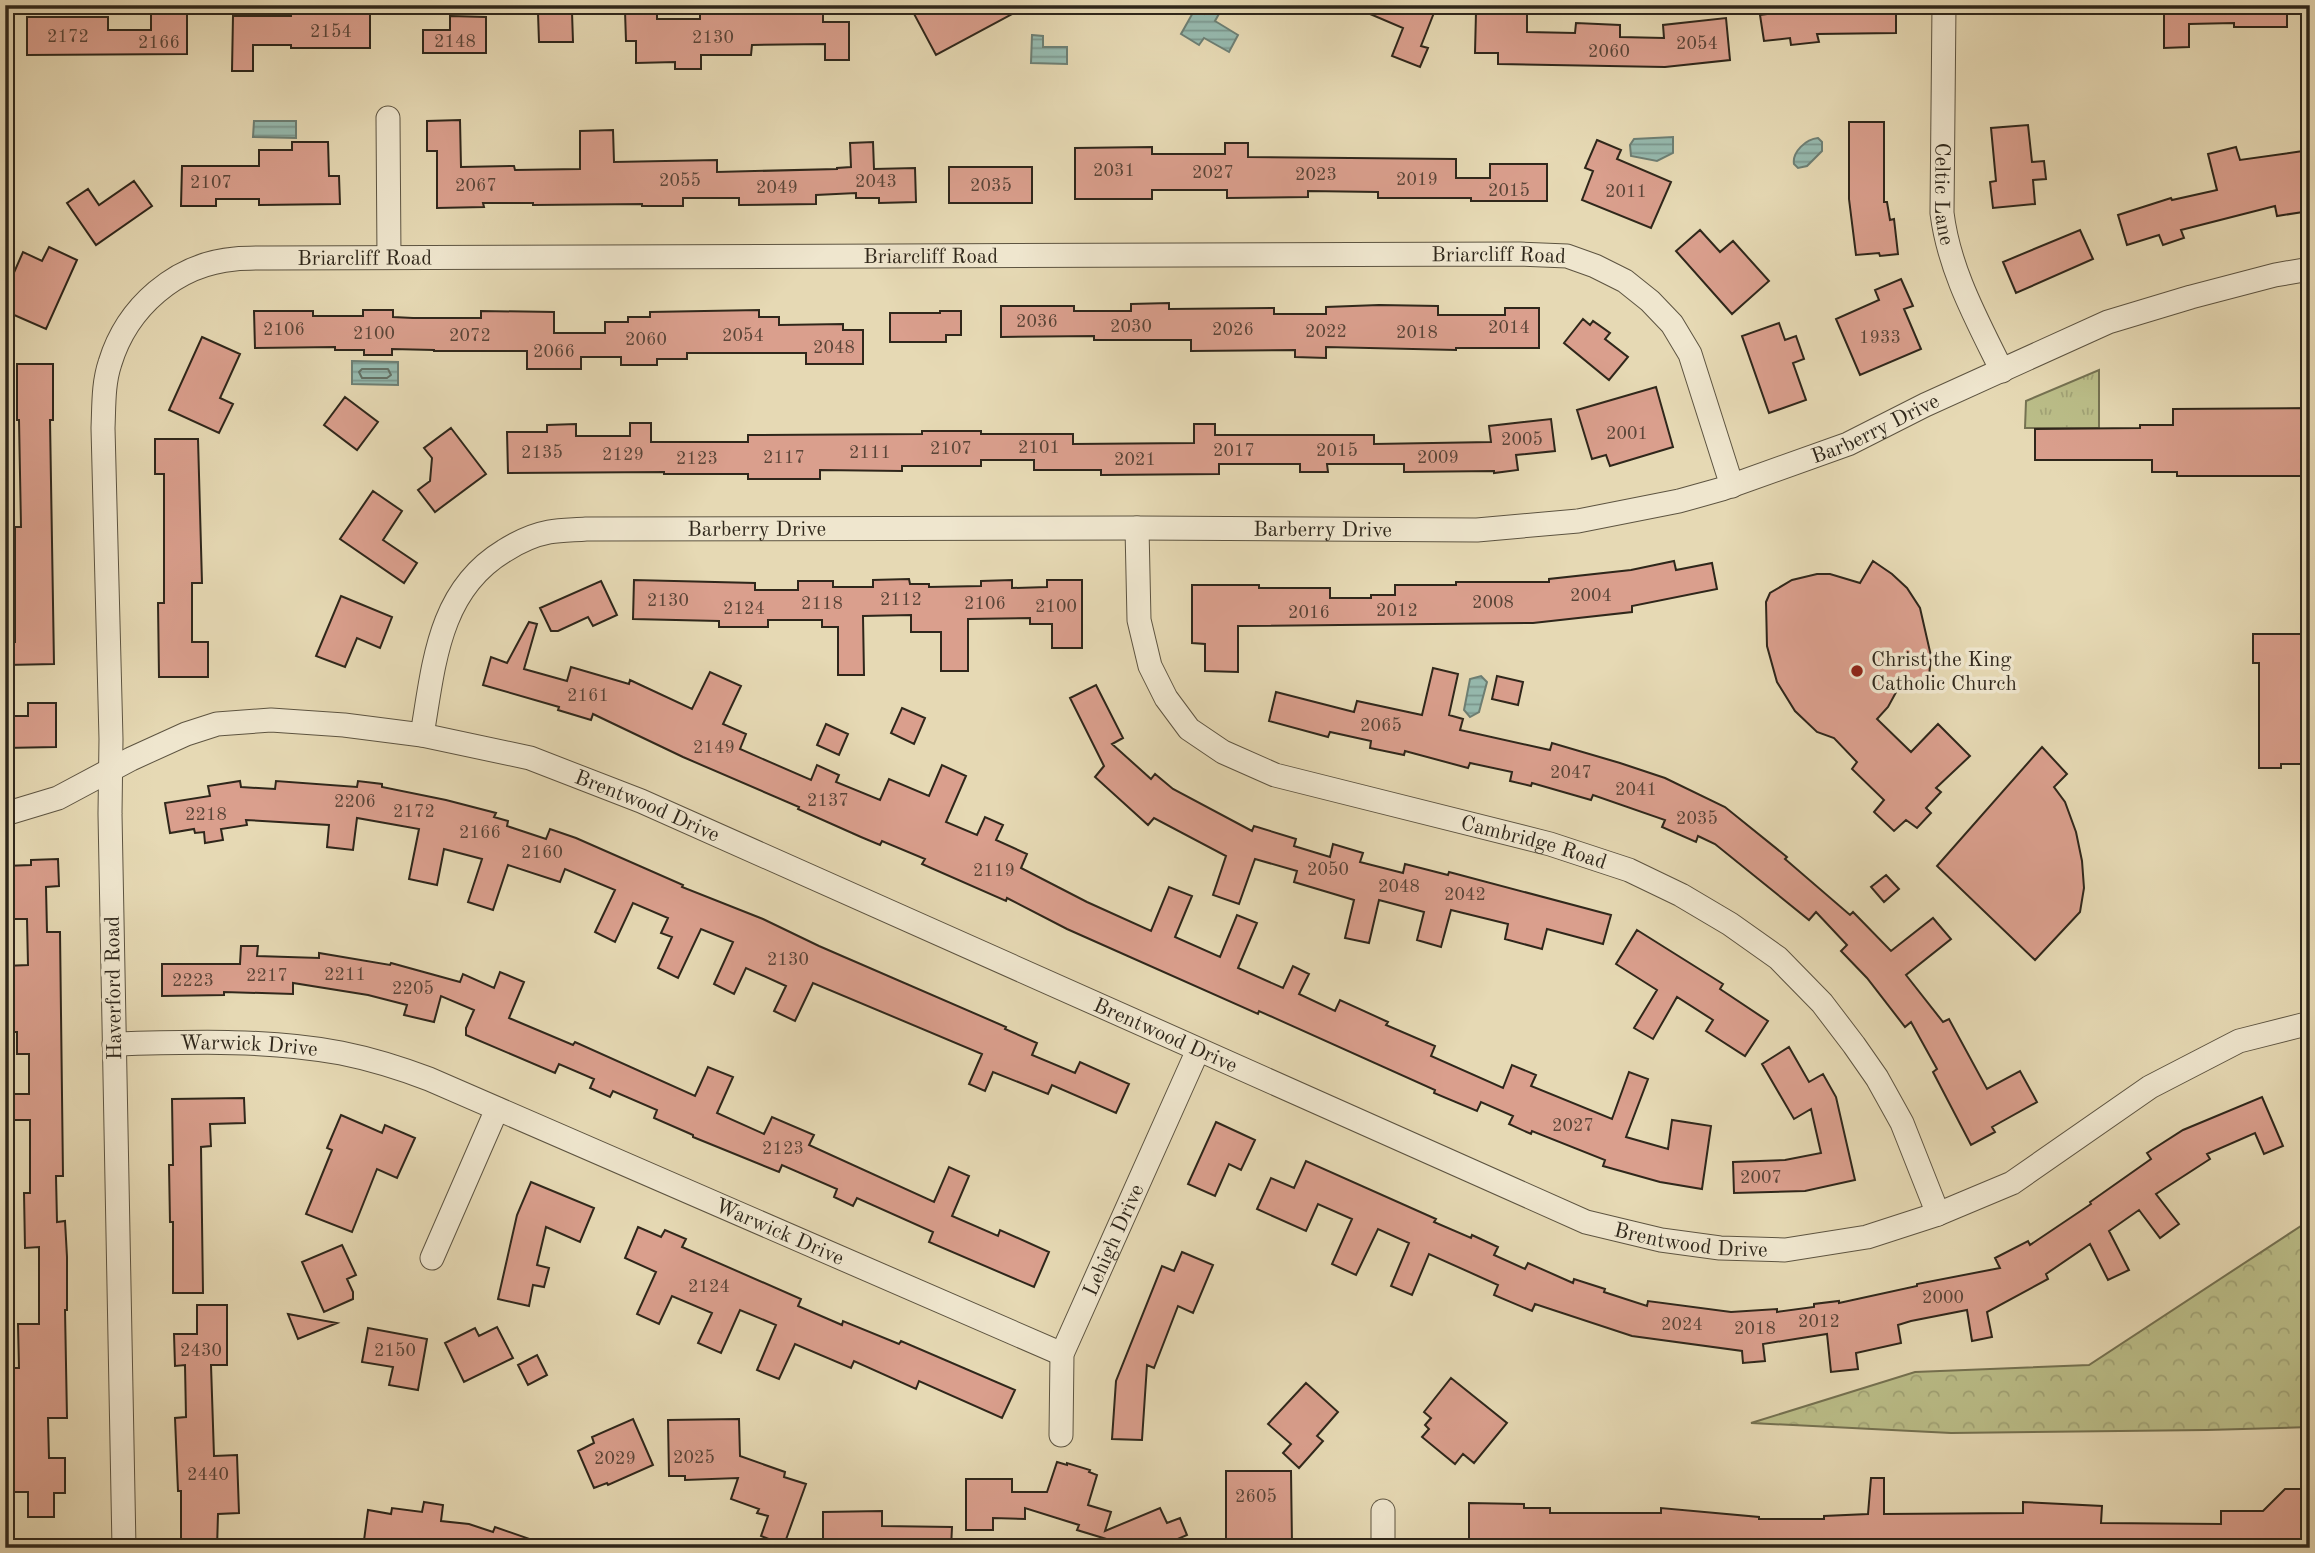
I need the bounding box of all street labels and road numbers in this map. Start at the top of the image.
street label: Celtic Lane [1930,142,1957,248]
street label: Briarcliff Road [1431,245,1567,268]
street label: Briarcliff Road [863,247,998,268]
street label: Briarcliff Road [297,248,432,270]
street label: Barberry Drive [1809,391,1943,468]
street label: Barberry Drive [687,520,826,541]
street label: Barberry Drive [1253,520,1392,542]
street label: Brentwood Drive [571,767,722,847]
street label: Cambridge Road [1458,813,1609,874]
street label: Haverford Road [103,916,126,1060]
street label: Brentwood Drive [1090,995,1240,1077]
street label: Warwick Drive [180,1033,319,1061]
street label: Lehigh Drive [1080,1181,1149,1300]
street label: Warwick Drive [712,1196,847,1270]
street label: Brentwood Drive [1612,1220,1768,1261]

